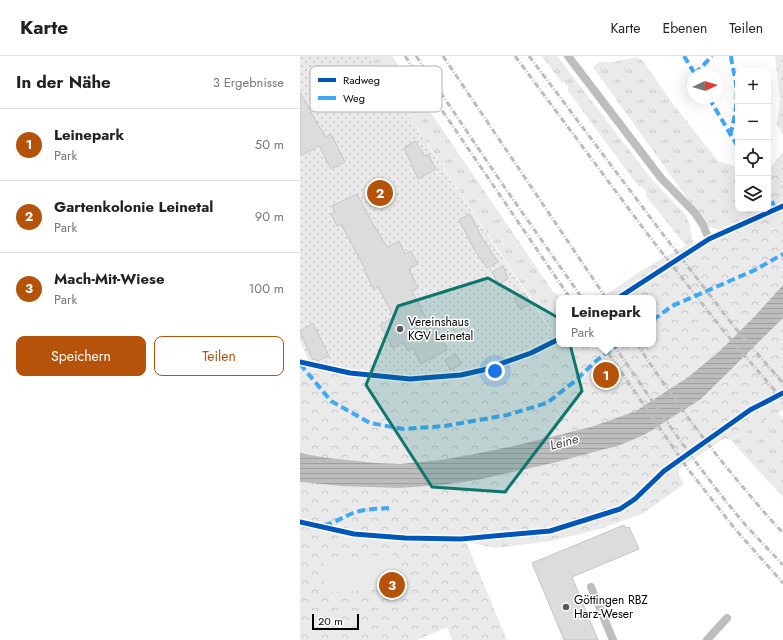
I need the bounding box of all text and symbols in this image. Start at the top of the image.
text: Karte [20,14,68,41]
text: Karte [610,18,640,38]
text: Ebenen [662,18,707,38]
text: Teilen [729,18,763,38]
legend [310,66,442,112]
north arrow [687,68,723,104]
map controls [735,68,771,212]
button: + [735,68,771,104]
text: In der Nähe [16,70,111,94]
text: Radweg [343,72,380,88]
text: 3 Ergebnisse [213,73,284,92]
text: Weg [343,90,365,106]
button: − [735,104,771,140]
text: Leinepark [54,124,124,146]
text: 1 [26,135,32,154]
text: 50 m [255,135,284,154]
button: locate [735,140,771,176]
text: Park [54,146,77,165]
button: layers [735,176,771,212]
pin: 2 [367,178,393,208]
text: Gartenkolonie Leinetal [54,196,213,218]
text: 2 [25,207,33,226]
text: 90 m [255,207,284,226]
text: Park [54,218,77,237]
text: Mach-Mit-Wiese [54,268,164,290]
text: 3 [25,279,33,298]
text: 100 m [249,279,284,298]
text: Park [54,290,77,309]
popup [556,295,656,347]
text: Leinepark [571,301,641,323]
place label: Vereinshaus KGV Leinetal [408,313,473,345]
text: Park [571,323,594,342]
marker: Vereinshaus KGV Leinetal [395,324,405,334]
button: Speichern [16,336,146,376]
button: Teilen [154,336,284,376]
pin: 1 [593,360,619,390]
your location [485,361,505,381]
water label: Leine [548,429,581,455]
pin: 3 [379,570,405,600]
place label: Göttingen RBZ Harz-Weser [574,591,648,623]
marker: Göttingen RBZ Harz-Weser [561,602,571,612]
scale bar [312,612,359,631]
text: 20 m [318,613,343,629]

